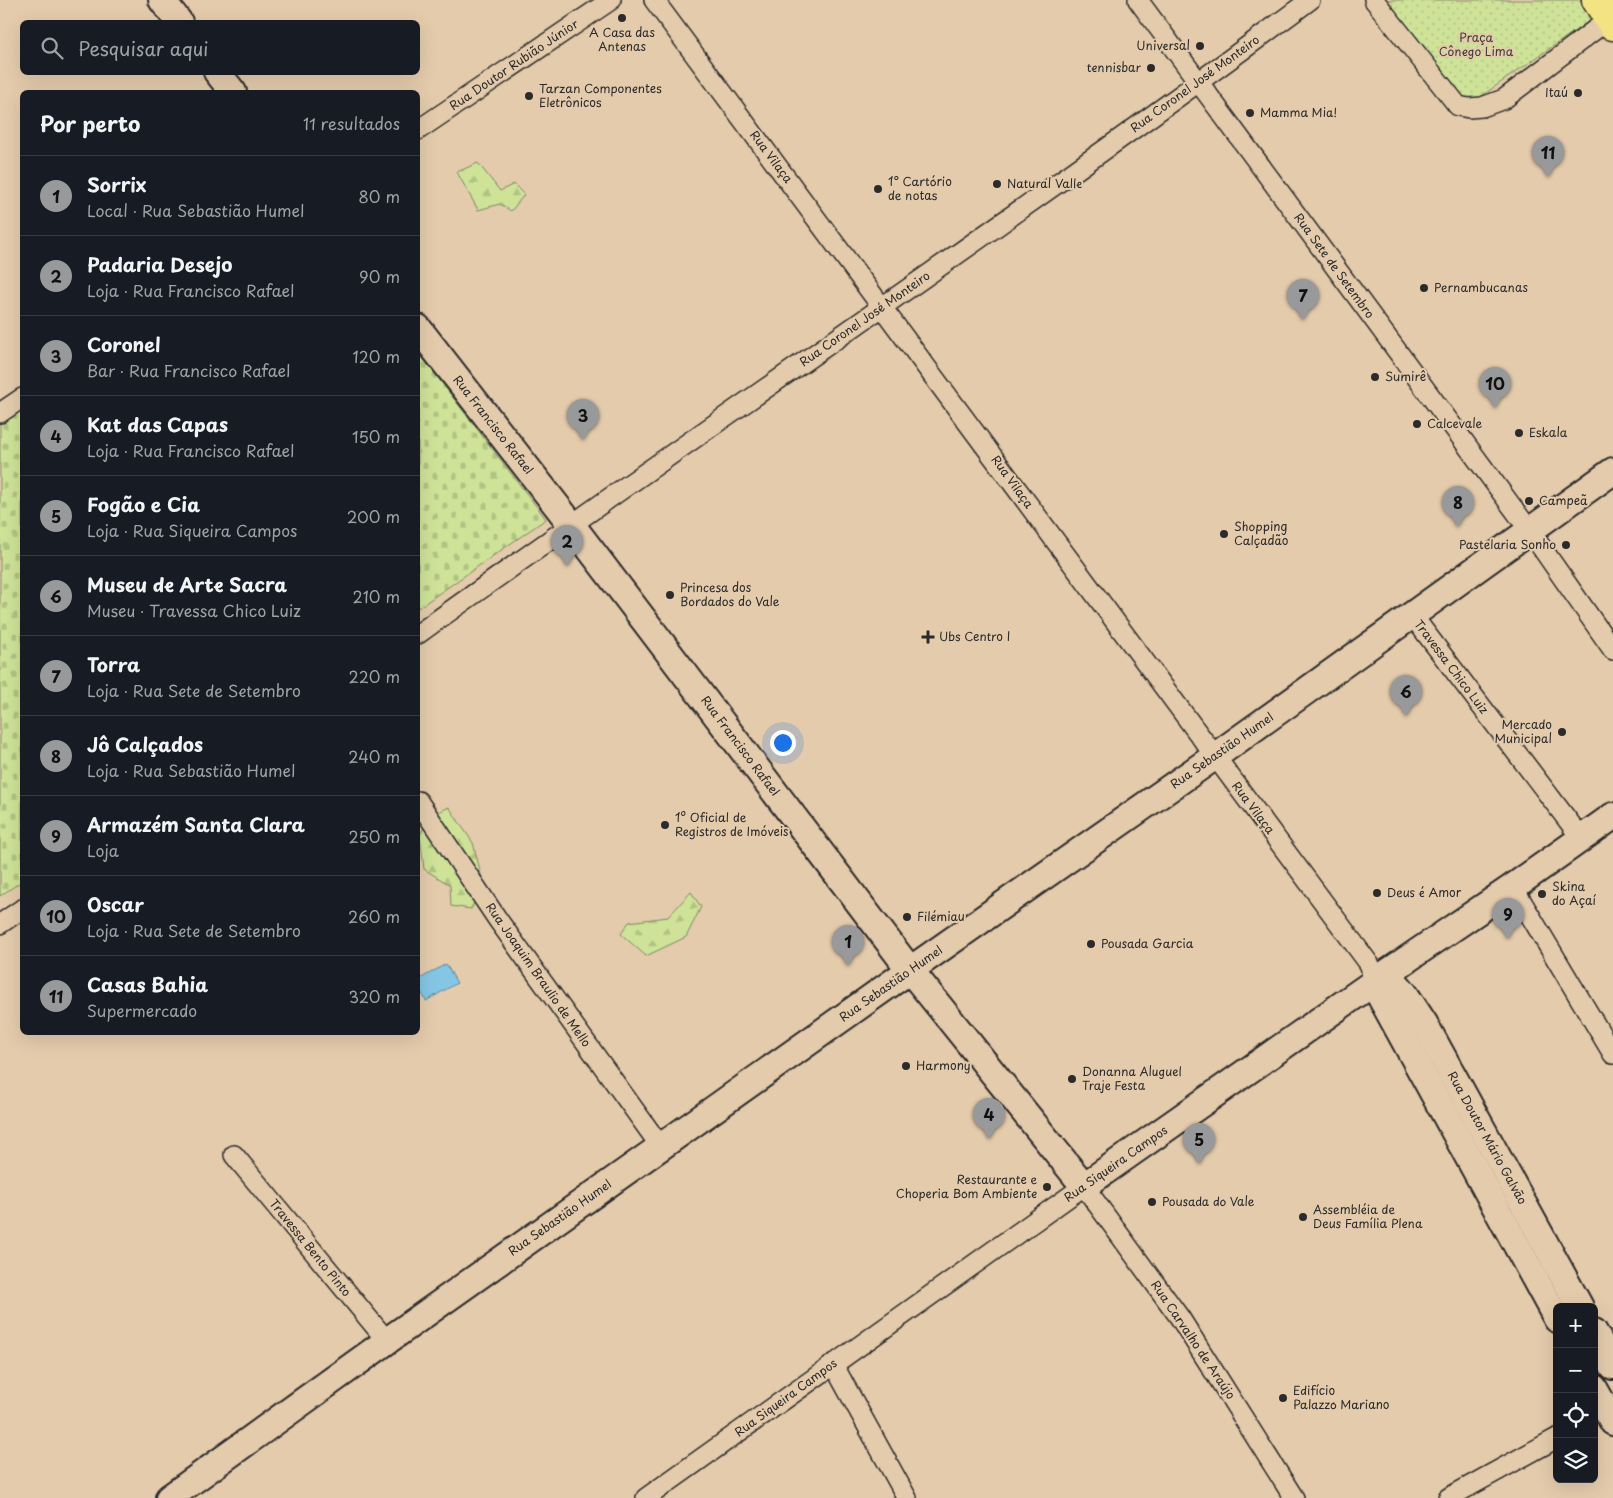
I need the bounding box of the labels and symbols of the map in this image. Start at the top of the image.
marker: A Casa das Antenas [616,12,628,24]
street label: Rua Doutor Rubião Júnior [445,14,582,114]
place label: A Casa das Antenas [589,23,655,55]
park label: Praça Cônego Lima [1439,28,1514,60]
street label: Rua Coronel José Monteiro [1126,30,1263,136]
place label: Universal [1136,36,1190,54]
marker: Universal [1194,40,1206,52]
place label: tennisbar [1087,58,1142,76]
marker: tennisbar [1145,62,1157,74]
place label: Tarzan Componentes Eletrônicos [539,79,662,111]
place label: Itaú [1545,83,1568,101]
marker: Itaú [1572,87,1584,99]
marker: Tarzan Componentes Eletrônicos [523,90,535,102]
place label: Mamma Mia! [1260,103,1337,121]
marker: Mamma Mia! [1244,107,1256,119]
street label: Rua Vilaça [746,126,798,187]
pin: 11 [1532,136,1564,177]
place label: 1° Cartório de notas [888,172,952,204]
place label: Natural Valle [1007,174,1082,192]
marker: Natural Valle [991,178,1003,190]
marker: 1° Cartório de notas [872,183,884,195]
street label: Rua Sete de Setembro [1290,209,1379,322]
street label: Rua Coronel José Monteiro [796,266,934,370]
place label: Pernambucanas [1434,278,1529,296]
pin: 7 [1287,279,1319,320]
marker: Pernambucanas [1418,282,1430,294]
place label: Sumirê [1385,367,1426,385]
pin: 10 [1479,367,1511,408]
street label: Rua Francisco Rafael [449,371,538,478]
marker: Sumirê [1369,371,1381,383]
pin: 3 [567,399,599,440]
place label: Calcevale [1427,414,1482,432]
marker: Calcevale [1411,418,1423,430]
place label: Eskala [1529,423,1568,441]
marker: Eskala [1513,427,1525,439]
street label: Rua Vilaça [987,451,1038,512]
pin: 8 [1442,486,1474,527]
place label: Campeã [1539,491,1588,509]
marker: Campeã [1523,495,1535,507]
place label: Shopping Calçadão [1234,517,1289,549]
pin: 2 [551,525,583,566]
marker: Shopping Calçadão [1218,528,1230,540]
place label: Pastelaria Sonho [1459,535,1556,553]
marker: Pastelaria Sonho [1560,539,1572,551]
place label: Princesa dos Bordados do Vale [680,578,780,610]
marker: Princesa dos Bordados do Vale [664,589,676,601]
street label: Travessa Chico Luiz [1410,616,1493,718]
place label: Ubs Centro I [939,627,1010,645]
marker: Ubs Centro I [921,630,935,644]
pin: 6 [1390,675,1422,716]
street label: Rua Francisco Rafael [697,692,784,799]
street label: Rua Sebastião Humel [1166,708,1277,793]
place label: Mercado Municipal [1494,715,1552,747]
marker: Mercado Municipal [1556,726,1568,738]
your location [770,730,796,756]
street label: Rua Vilaça [1228,777,1280,838]
place label: 1º Oficial de Registros de Imóveis [675,808,789,840]
marker: 1º Oficial de Registros de Imóveis [659,819,671,831]
place label: Skina do Açaí [1552,877,1596,909]
place label: Deus é Amor [1387,883,1462,901]
marker: Deus é Amor [1371,887,1383,899]
marker: Skina do Açaí [1536,888,1548,900]
pin: 9 [1492,898,1524,939]
street label: Rua Joaquim Braulio de Mello [482,899,596,1051]
place label: Filémiau [917,907,965,925]
marker: Filémiau [901,911,913,923]
pin: 1 [832,925,864,966]
place label: Pousada Garcia [1101,934,1194,952]
marker: Pousada Garcia [1085,938,1097,950]
street label: Rua Sebastião Humel [835,941,946,1026]
place label: Harmony [916,1056,971,1074]
marker: Harmony [900,1060,912,1072]
place label: Donanna Aluguel Traje Festa [1082,1062,1182,1094]
street label: Rua Doutor Mário Galvão [1444,1068,1532,1208]
marker: Donanna Aluguel Traje Festa [1066,1073,1078,1085]
pin: 4 [973,1098,1005,1139]
street label: Rua Siqueira Campos [1060,1120,1171,1206]
pin: 5 [1183,1123,1215,1164]
place label: Restaurante e Choperia Bom Ambiente [896,1170,1037,1202]
street label: Rua Sebastião Humel [504,1175,615,1260]
marker: Restaurante e Choperia Bom Ambiente [1041,1181,1053,1193]
place label: Pousada do Vale [1162,1192,1255,1210]
street label: Travessa Bento Pinto [266,1195,356,1300]
marker: Pousada do Vale [1146,1196,1158,1208]
place label: Assembléia de Deus Família Plena [1313,1200,1423,1232]
marker: Assembléia de Deus Família Plena [1297,1211,1309,1223]
street label: Rua Carvalho de Araújo [1147,1276,1241,1403]
street label: Rua Siqueira Campos [730,1354,841,1441]
place label: Edifício Palazzo Mariano [1293,1381,1390,1413]
marker: Edifício Palazzo Mariano [1277,1392,1289,1404]

